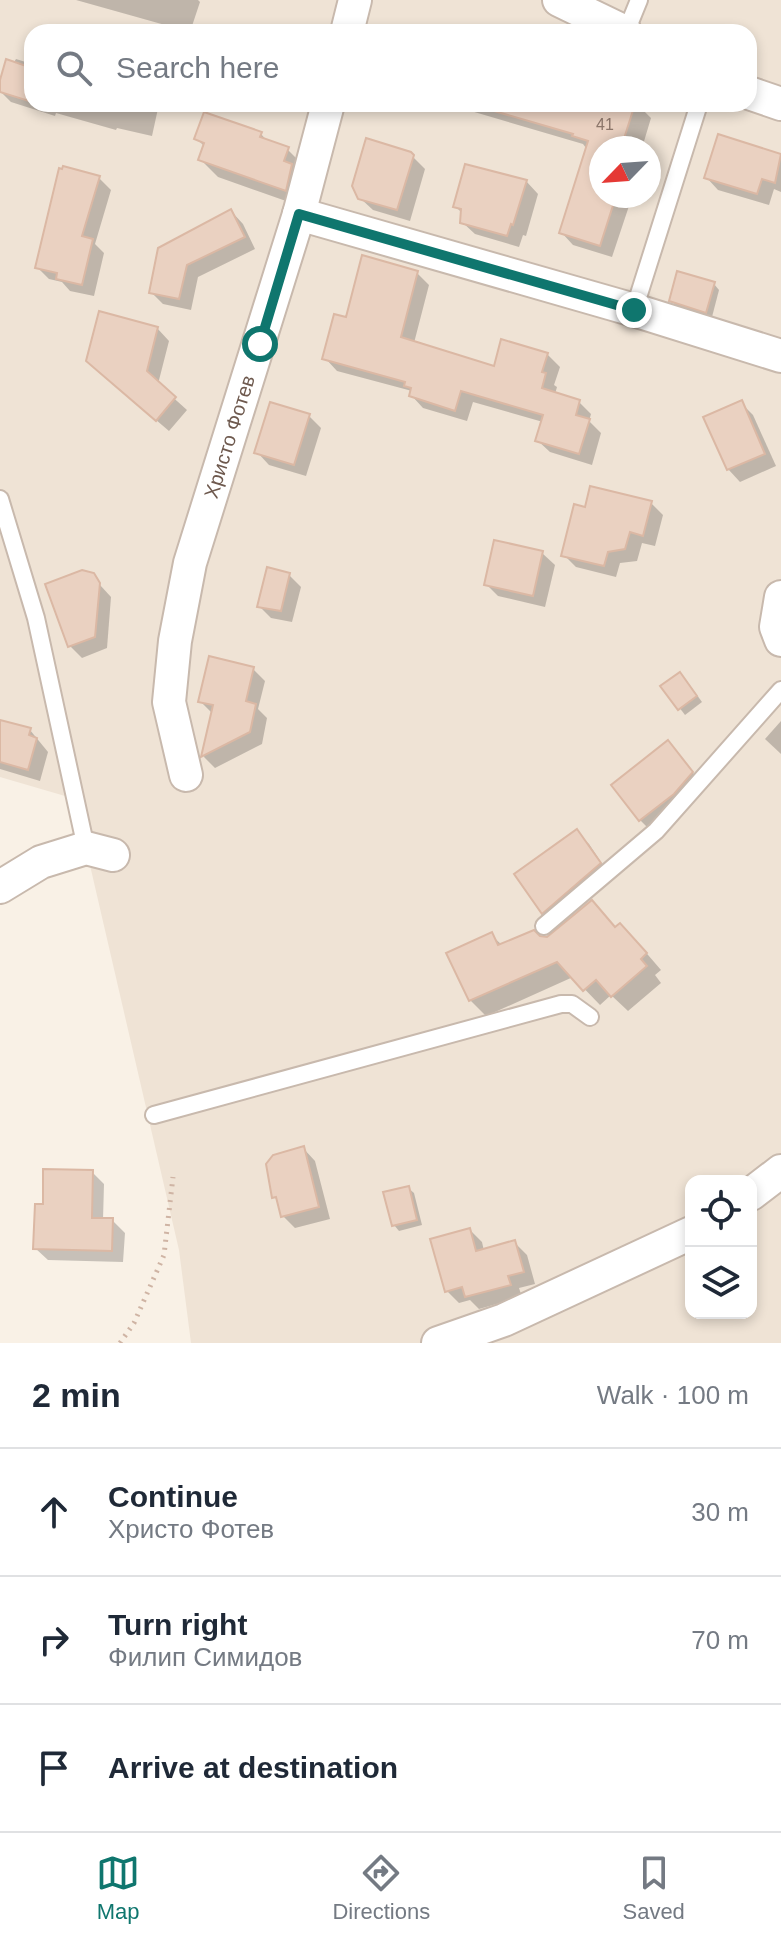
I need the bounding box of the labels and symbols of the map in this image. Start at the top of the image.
house number: 41 [596,116,614,133]
north arrow [589,136,661,208]
route end [616,292,652,328]
route start [242,326,278,362]
street label: Христо Фотев [200,372,259,501]

